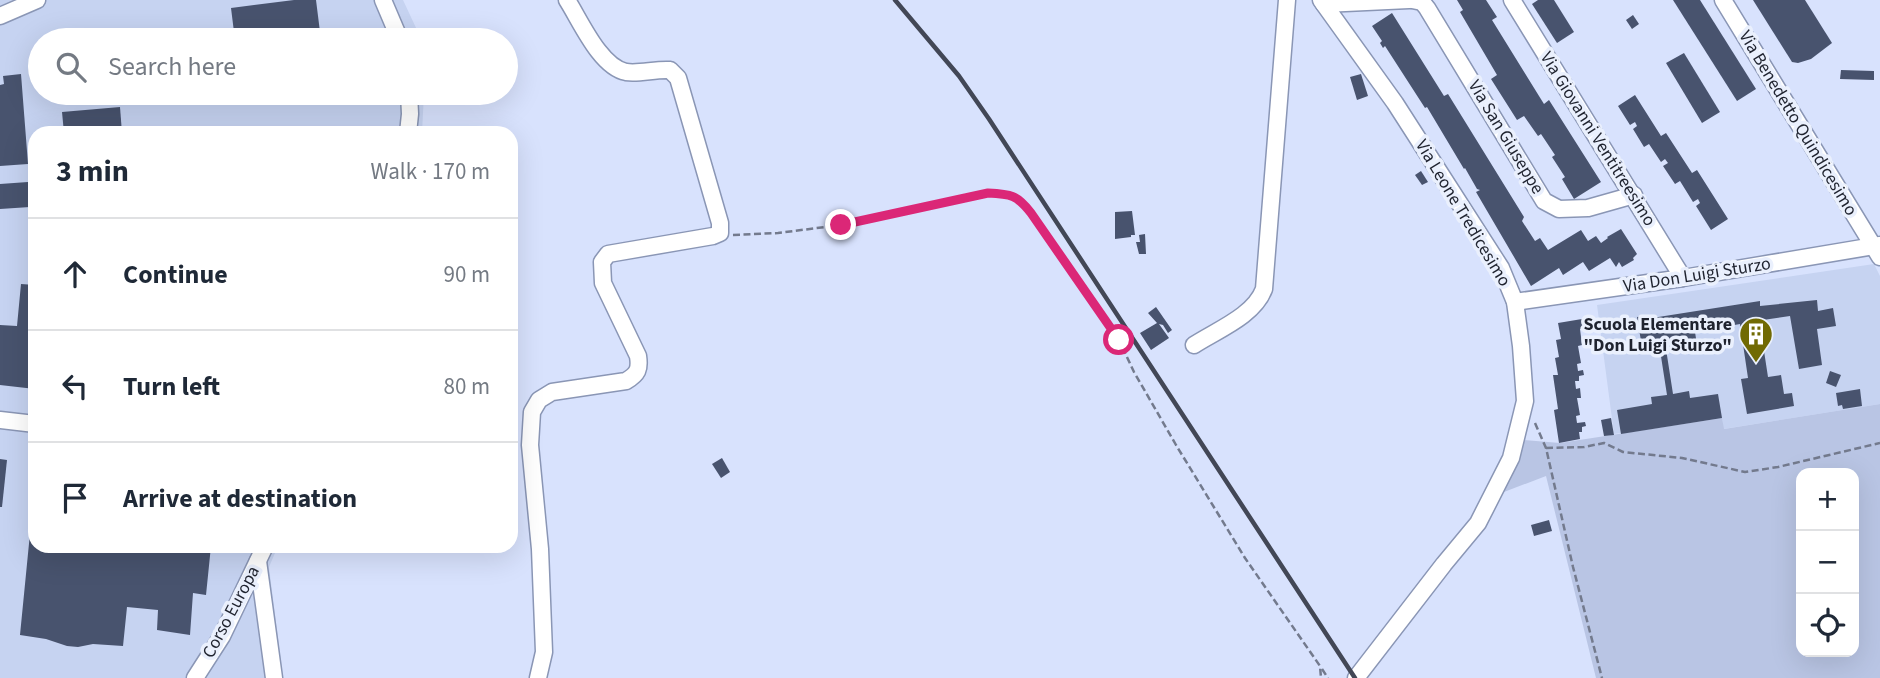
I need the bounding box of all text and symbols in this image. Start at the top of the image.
street label: Via Benedetto Quindicesimo [1733,26,1863,220]
search box [28,28,518,105]
street label: Via Giovanni Ventitreesimo [1534,47,1662,231]
icon: search [52,48,90,86]
text: Search here [108,48,236,85]
street label: Via San Giuseppe [1462,75,1550,199]
street label: Via Leone Tredicesimo [1409,135,1517,291]
text: 3 min [56,150,129,193]
text: Walk · 170 m [371,155,490,188]
route end [825,209,856,240]
street label: Via Don Luigi Sturzo [1621,251,1773,299]
icon: ahead [56,255,94,293]
text: Continue [123,256,228,293]
text: 90 m [443,258,490,291]
place label: Scuola Elementare "Don Luigi Sturzo" [1583,312,1732,358]
building icon: Scuola Elementare "Don Luigi Sturzo" [1737,315,1775,364]
route start [1103,324,1134,355]
icon: left [56,367,94,405]
text: Turn left [123,368,220,405]
text: 80 m [443,370,490,403]
map controls [1796,468,1859,657]
button: + [1796,468,1859,531]
icon: arrive [56,479,94,517]
text: Arrive at destination [123,480,357,517]
button: − [1796,531,1859,594]
street label: Corso Europa [196,562,266,662]
button: locate [1796,594,1859,657]

